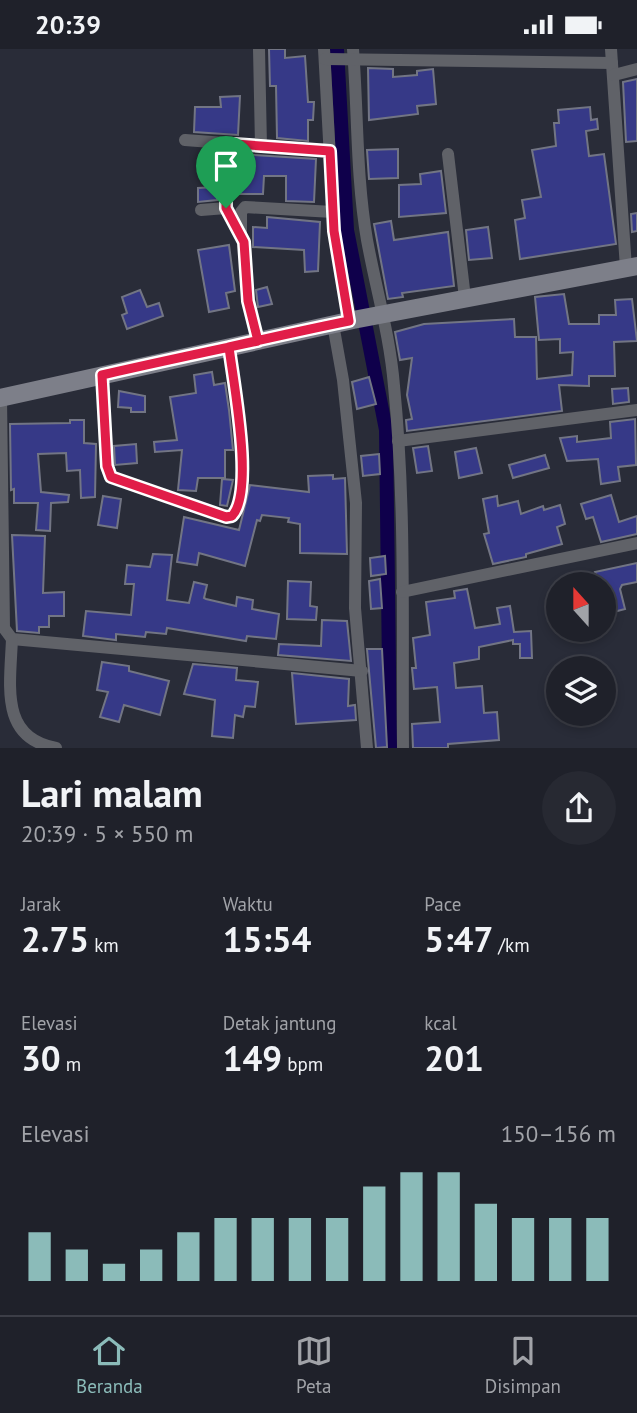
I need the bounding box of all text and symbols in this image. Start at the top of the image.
text: 20:39 [35,8,101,41]
pin [196,136,256,208]
icon: arrive [207,147,245,185]
north arrow [546,572,616,642]
map controls [546,572,616,726]
button: layers [546,656,616,726]
text: Lari malam [21,768,203,817]
button: share [542,771,616,845]
text: 20:39 · 5 × 550 m [21,819,193,848]
text: Jarak [21,892,61,916]
text: Waktu [223,892,273,916]
text: Pace [424,892,462,916]
text: 2.75 [21,916,89,962]
text: 15:54 [223,916,311,962]
text: 5:47 [424,916,493,962]
text: km [89,933,119,957]
text: /km [493,933,530,957]
text: Elevasi [21,1011,78,1035]
text: Detak jantung [223,1011,336,1035]
text: kcal [424,1011,457,1035]
text: 30 [21,1035,61,1081]
text: 149 [223,1035,282,1081]
text: 201 [424,1035,484,1081]
text: m [61,1052,81,1076]
text: bpm [282,1052,323,1076]
text: Elevasi [21,1119,90,1148]
text: 150–156 m [501,1119,616,1148]
tab: Beranda [76,1332,143,1398]
tab: Peta [295,1332,333,1398]
tab: Disimpan [485,1332,561,1398]

